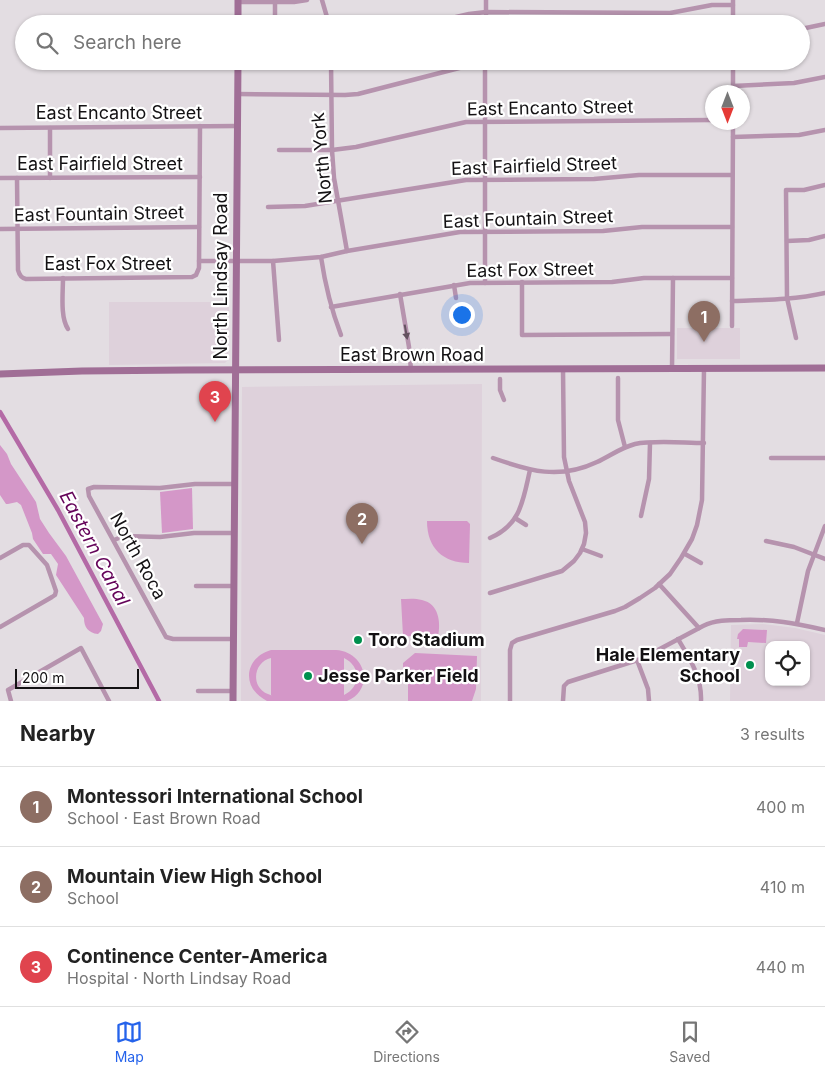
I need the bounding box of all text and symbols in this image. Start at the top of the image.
search box [15,15,810,70]
icon: search [33,29,61,57]
text: Search here [73,31,182,54]
north arrow [705,85,750,130]
street label: East Encanto Street [467,96,633,119]
street label: East Encanto Street [36,102,202,123]
street label: North York [307,111,336,205]
street label: East Fairfield Street [451,152,617,179]
street label: East Fairfield Street [17,153,183,174]
street label: North Lindsay Road [210,192,231,360]
street label: East Fountain Street [14,202,184,225]
street label: East Fountain Street [443,205,614,232]
street label: East Fox Street [44,253,172,274]
street label: East Fox Street [466,258,594,281]
pin: 1 [688,301,720,342]
your location [449,302,475,328]
one-way arrow [403,324,411,340]
street label: East Brown Road [340,344,484,365]
pin: 3 [199,381,231,422]
water label: Eastern Canal [55,487,135,610]
pin: 2 [346,503,378,544]
street label: North Roca [106,509,171,603]
place label: Toro Stadium [368,629,485,650]
marker: Toro Stadium [352,634,364,646]
map controls [765,641,810,686]
button: locate [765,641,810,686]
place label: Hale Elementary School [596,644,740,686]
marker: Hale Elementary School [744,659,756,671]
place label: Jesse Parker Field [318,665,479,686]
scale bar [15,666,139,689]
text: 200 m [22,669,64,686]
marker: Jesse Parker Field [302,670,314,682]
text: Nearby [20,721,95,746]
text: 3 results [740,724,805,744]
text: Montessori International School [67,785,363,808]
text: 1 [33,797,39,817]
text: 400 m [756,797,805,817]
text: School · East Brown Road [67,808,261,828]
text: Mountain View High School [67,865,322,888]
text: 2 [31,877,41,897]
text: 410 m [760,877,805,897]
text: School [67,888,119,908]
text: Continence Center-America [67,945,327,968]
text: 3 [31,957,41,977]
text: 440 m [756,957,805,977]
text: Hospital · North Lindsay Road [67,968,291,988]
tab: Map [115,1018,144,1065]
tab: Directions [373,1018,440,1065]
tab: Saved [669,1018,710,1065]

